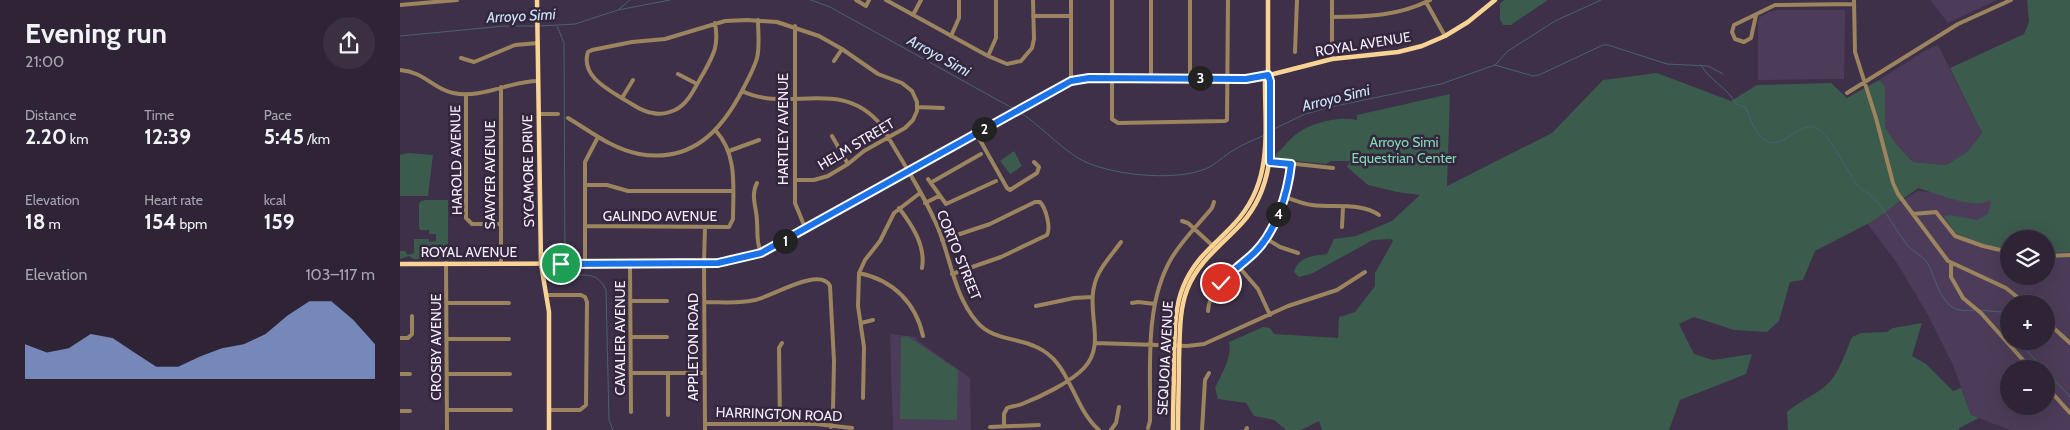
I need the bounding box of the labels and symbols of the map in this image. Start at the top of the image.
water label: Arroyo Simi [485,5,557,27]
street label: ROYAL AVENUE [1314,28,1412,60]
water label: Arroyo Simi [903,31,974,81]
pin: 3 [1188,66,1212,90]
street label: HARTLEY AVENUE [774,73,792,185]
water label: Arroyo Simi [1299,81,1373,115]
street label: HAROLD AVENUE [446,105,466,215]
street label: SYCAMORE DRIVE [518,114,538,228]
street label: HELM STREET [814,114,898,174]
pin: 2 [972,116,996,142]
street label: SAWYER AVENUE [481,120,499,229]
park label: Arroyo Simi Equestrian Center [1352,133,1457,167]
pin: 4 [1266,202,1290,226]
street label: GALINDO AVENUE [603,207,718,225]
street label: CORTO STREET [933,207,985,303]
pin: 1 [772,228,798,254]
street label: ROYAL AVENUE [421,243,518,261]
pin [540,243,582,285]
pin [1200,262,1242,304]
street label: CAVALIER AVENUE [611,280,629,395]
street label: CROSBY AVENUE [427,293,445,401]
street label: APPLETON ROAD [684,293,702,401]
street label: SEQUOIA AVENUE [1153,300,1177,416]
street label: HARRINGTON ROAD [715,403,843,425]

